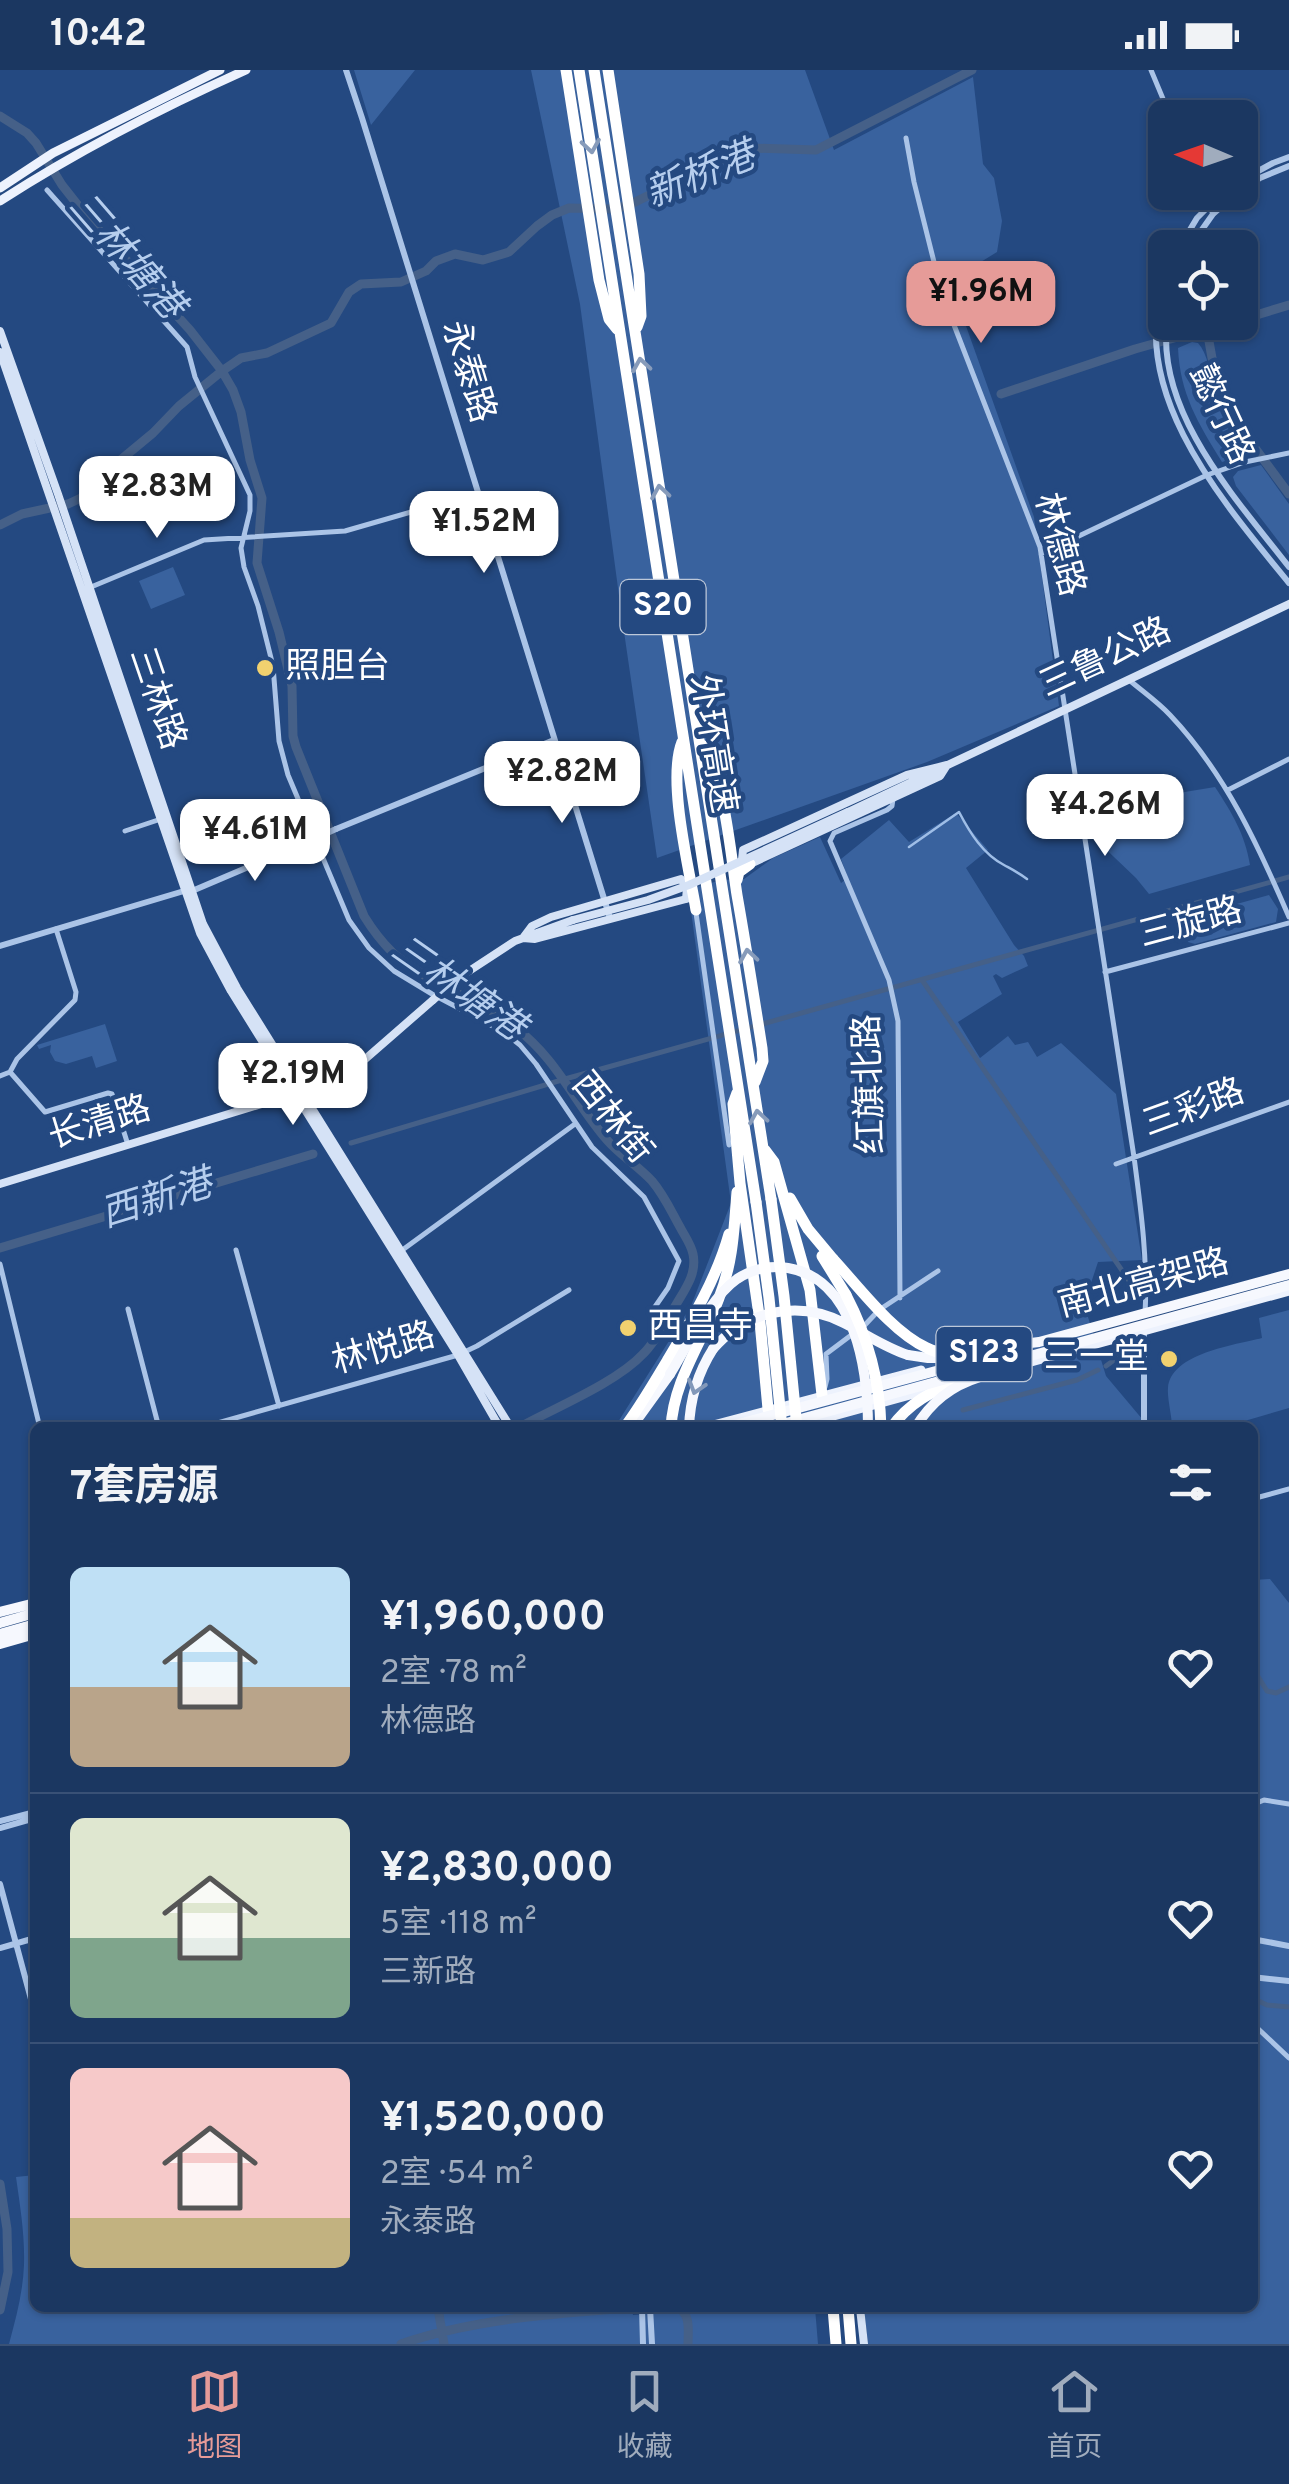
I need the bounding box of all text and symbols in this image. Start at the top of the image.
text: 10:42 [50,11,147,60]
north arrow [1148,100,1258,210]
map controls [1148,100,1258,340]
water label: 新桥港 [639,131,768,221]
one-way arrow [580,138,601,155]
water label: 三林塘港 [57,184,197,334]
button: locate [1148,230,1258,340]
pin: ¥1.96M [900,261,1062,346]
text: ¥1.96M [928,273,1034,313]
street label: 永泰路 [431,315,503,429]
one-way arrow [631,357,652,374]
street label: 懿行路 [1178,358,1262,472]
pin: ¥2.83M [76,456,238,541]
text: ¥2.83M [101,468,213,508]
one-way arrow [651,483,672,500]
street label: 林德路 [1023,489,1093,601]
pin: ¥1.52M [403,491,565,576]
text: ¥1.52M [431,503,537,543]
road number: S20 [620,580,706,634]
street label: 三鲁公路 [1033,609,1179,709]
street label: 三林路 [118,642,194,756]
place label: 照胆台 [285,646,390,690]
marker: 照胆台 [254,657,276,679]
street label: 外环高速 [679,671,745,817]
pin: ¥2.82M [481,741,643,826]
text: ¥2.82M [506,753,618,793]
pin: ¥4.26M [1024,774,1186,859]
text: ¥4.26M [1049,786,1161,826]
pin: ¥4.61M [174,799,336,884]
text: ¥4.61M [202,811,308,851]
street label: 三旋路 [1135,889,1247,959]
water label: 三林塘港 [381,926,537,1057]
one-way arrow [738,948,759,964]
street label: 红旗北路 [847,1013,895,1155]
pin: ¥2.19M [212,1043,374,1128]
text: ¥2.19M [240,1055,346,1095]
street label: 西林街 [561,1064,661,1174]
street label: 三彩路 [1137,1070,1251,1148]
street label: 长清路 [43,1088,157,1160]
one-way arrow [748,1108,769,1125]
water label: 西新港 [95,1159,223,1241]
street label: 南北高架路 [1054,1241,1234,1329]
place label: 西昌寺 [648,1306,753,1350]
street label: 林悦路 [327,1314,441,1386]
marker: 西昌寺 [617,1317,639,1339]
road number: S123 [936,1327,1032,1381]
place label: 三一堂 [1044,1337,1149,1381]
marker: 三一堂 [1158,1348,1180,1370]
one-way arrow [687,1378,708,1395]
icon: filters [1163,1455,1218,1510]
text: 7套房源 [70,1462,219,1515]
text: ¥1,960,000 [380,1592,606,1645]
icon: home [150,1607,270,1727]
icon: heart [1163,1640,1218,1695]
text: 2室 · 78 m² [380,1654,527,1694]
text: 林德路 [380,1703,476,1743]
text: ¥2,830,000 [380,1843,614,1896]
icon: home [150,1858,270,1978]
icon: heart [1163,1891,1218,1946]
text: 5室 · 118 m² [380,1905,537,1945]
text: 三新路 [380,1954,476,1994]
text: ¥1,520,000 [380,2093,606,2146]
icon: home [150,2108,270,2228]
icon: heart [1163,2141,1218,2196]
text: 2室 · 54 m² [380,2155,533,2195]
text: 永泰路 [380,2204,476,2244]
tab: 地图 [187,2364,243,2467]
tab: 收藏 [616,2364,672,2467]
tab: 首页 [1046,2364,1102,2467]

